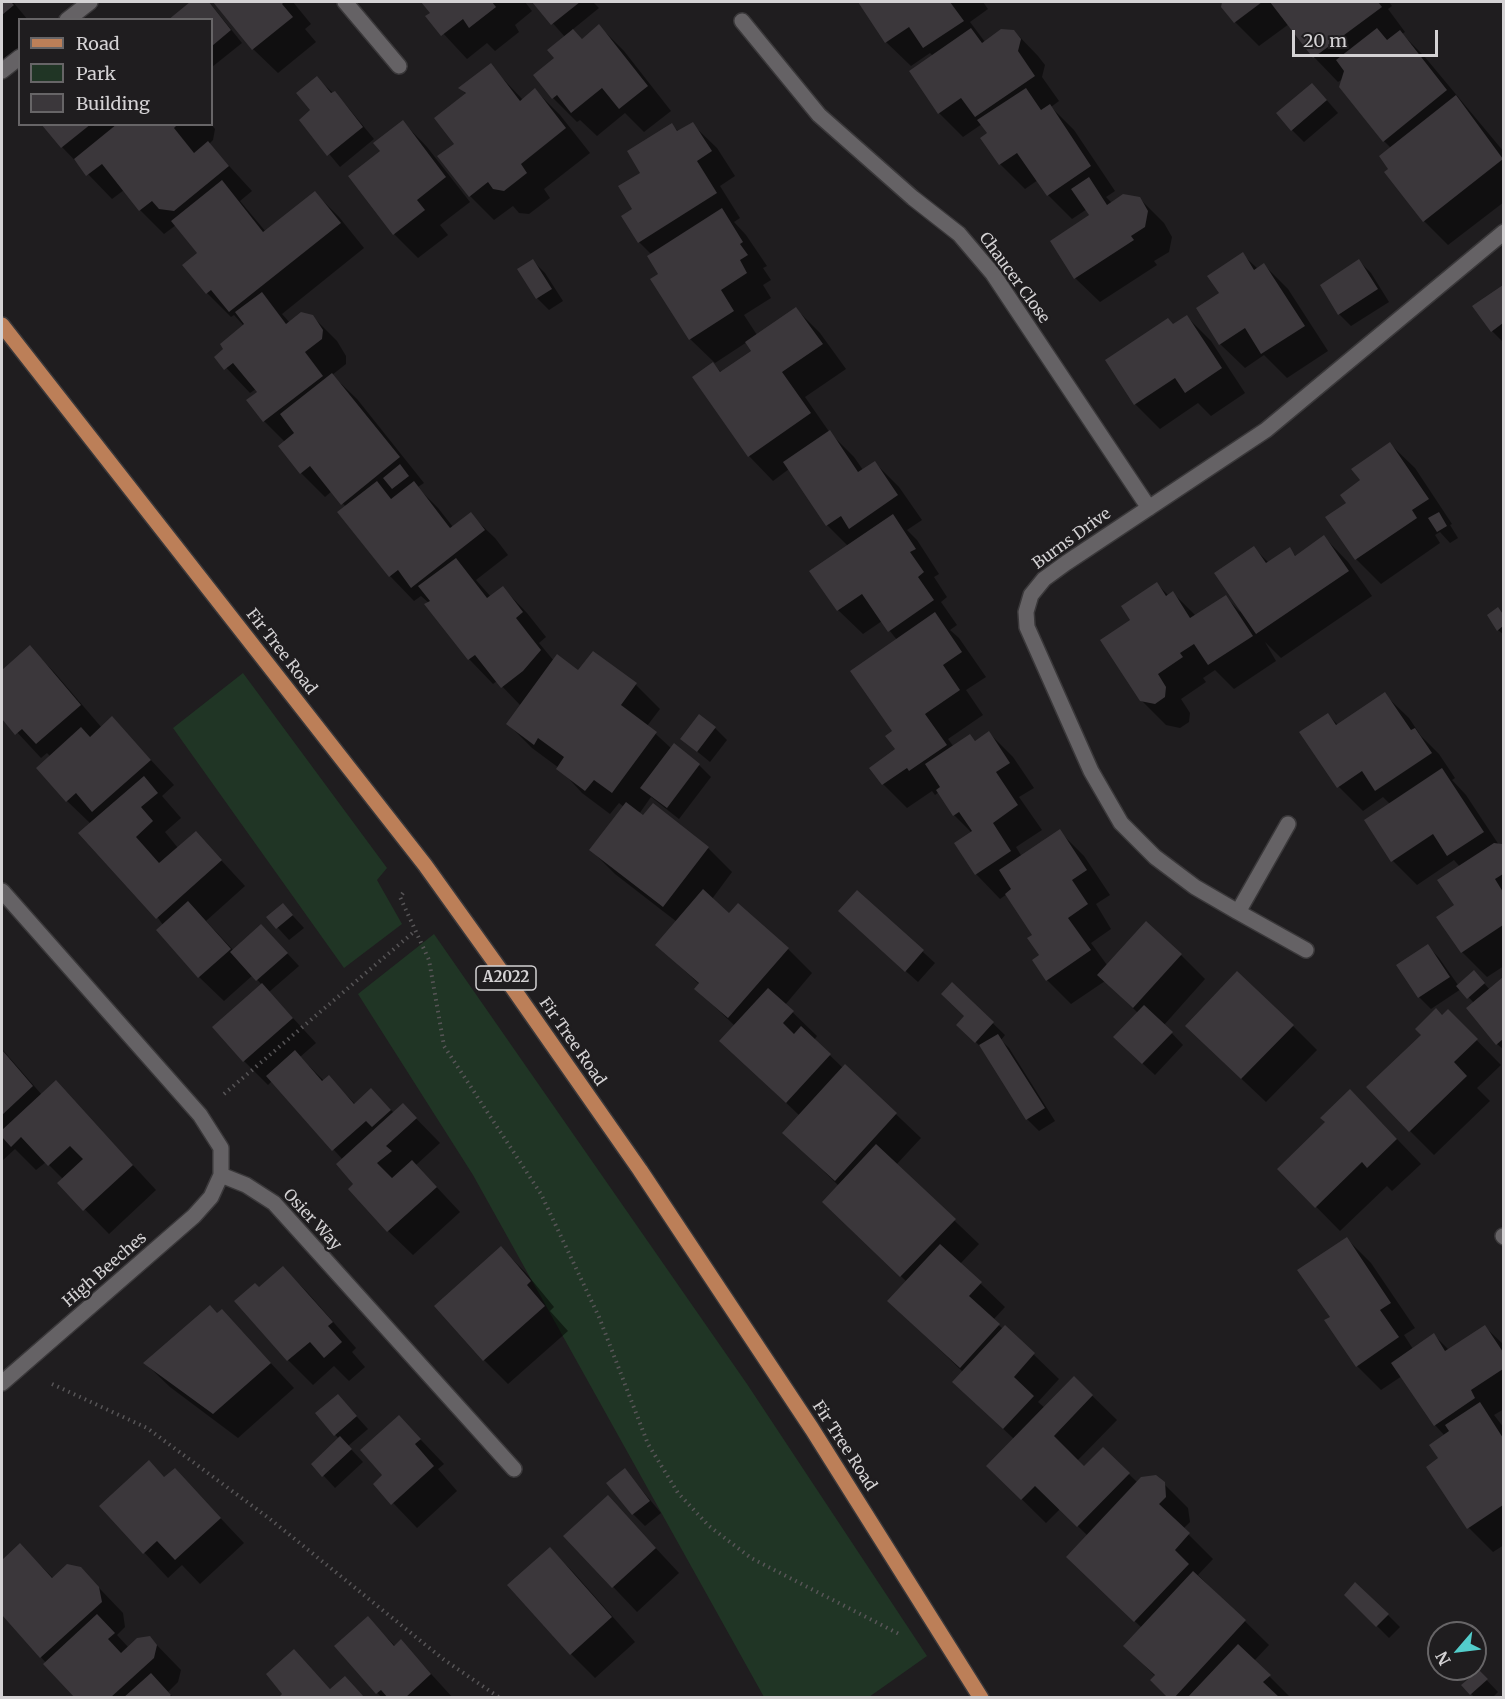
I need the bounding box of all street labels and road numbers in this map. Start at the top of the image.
street label: Chaucer Close [975,229,1053,327]
street label: Burns Drive [1029,504,1115,574]
street label: Fir Tree Road [242,605,320,699]
road number: A2022 [476,966,536,990]
street label: Fir Tree Road [535,994,609,1090]
street label: Osier Way [279,1185,345,1255]
street label: High Beeches [59,1228,151,1312]
street label: Fir Tree Road [808,1397,880,1495]

